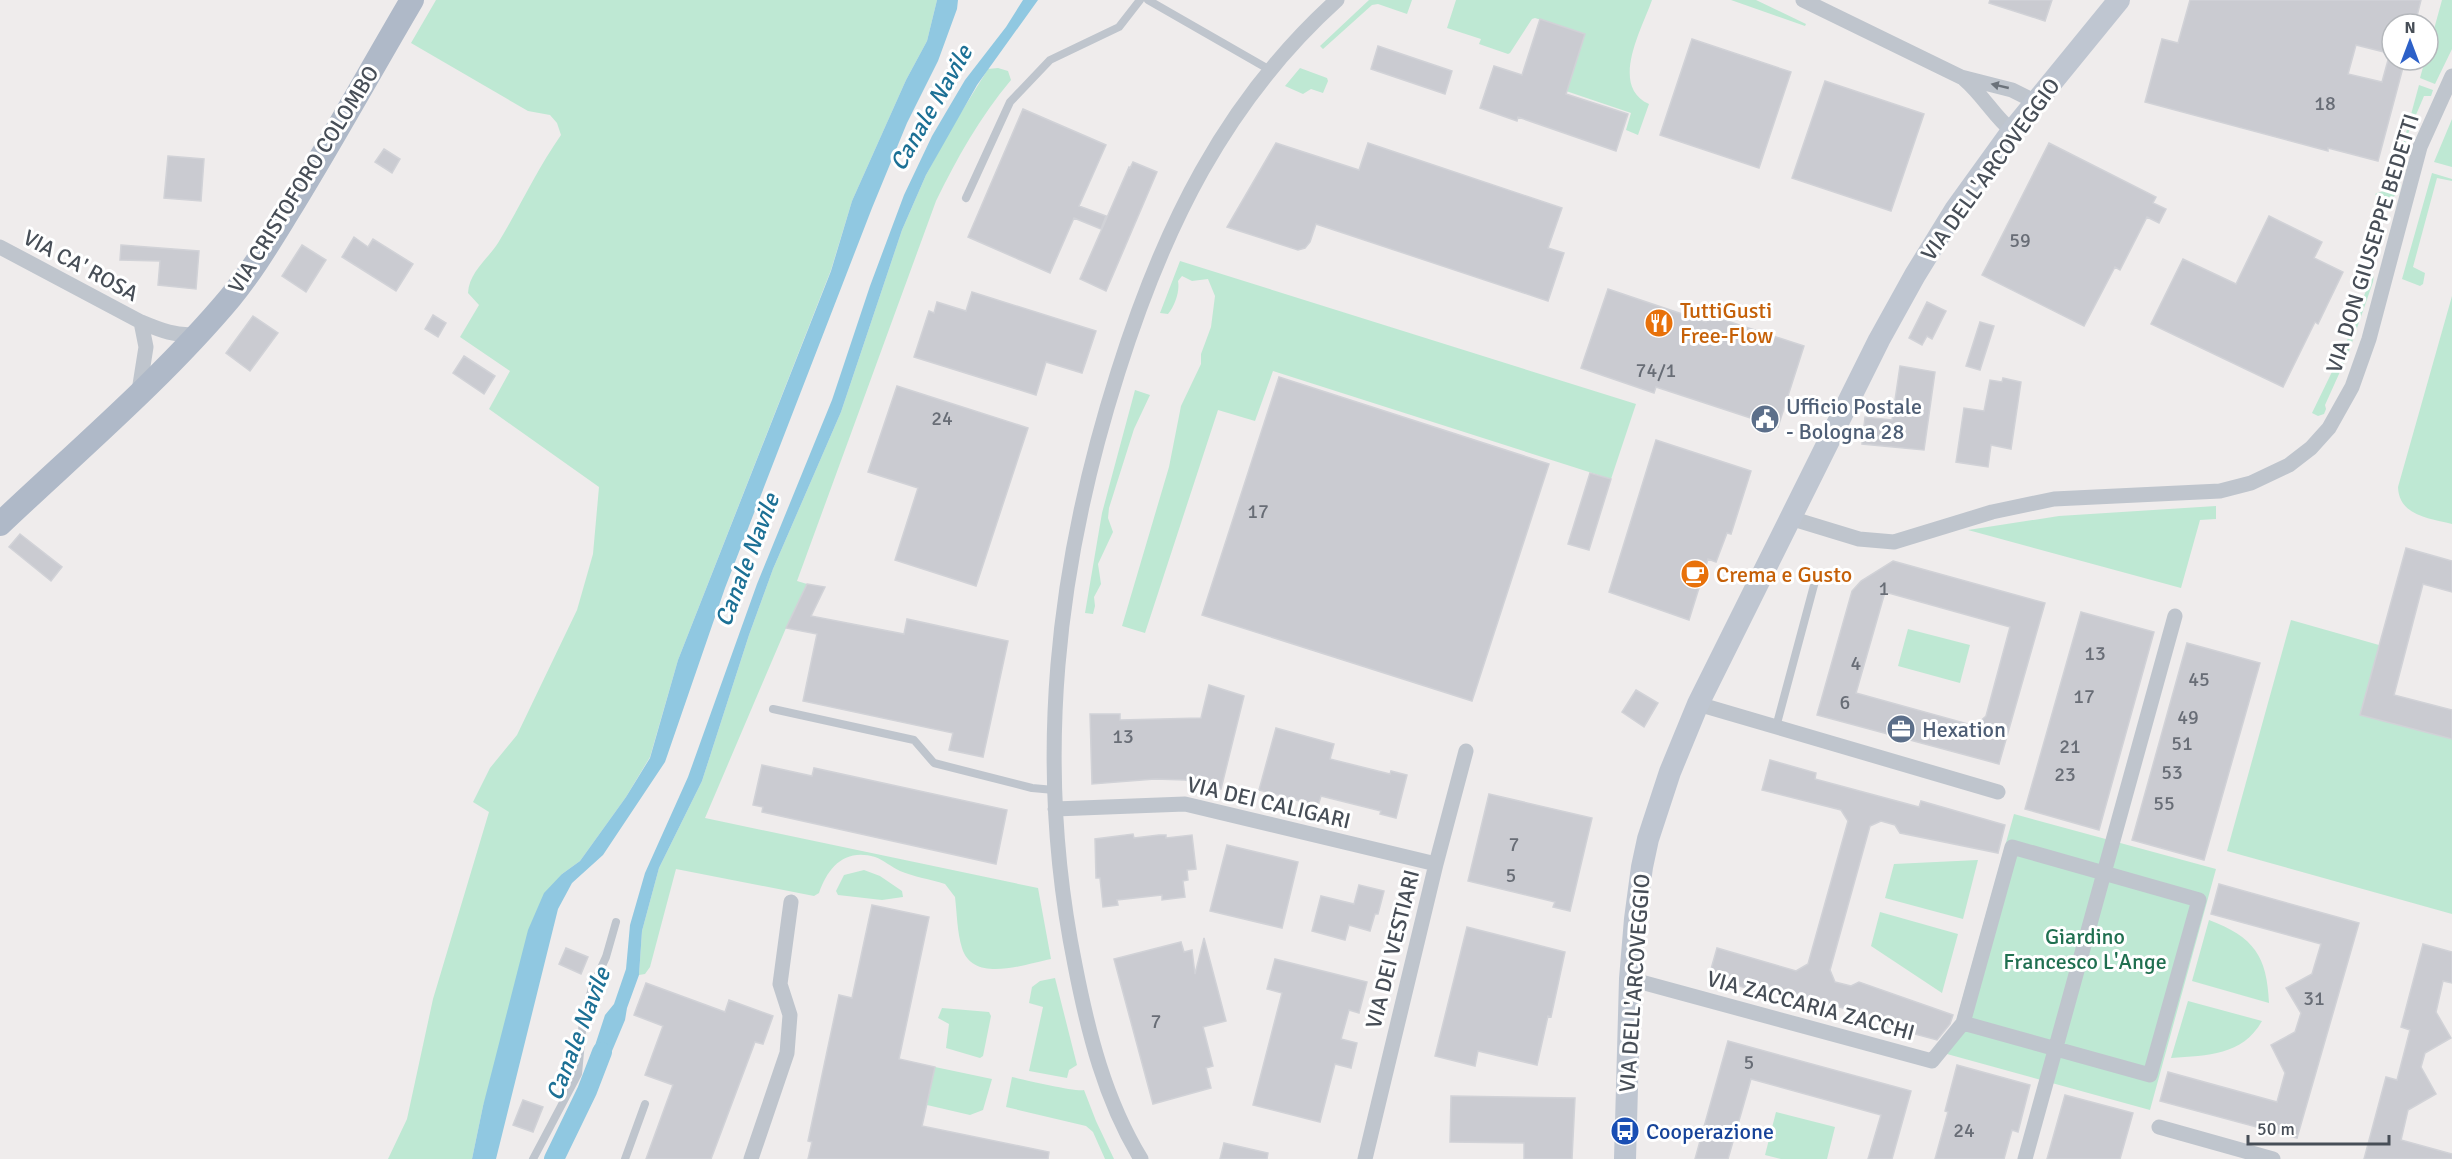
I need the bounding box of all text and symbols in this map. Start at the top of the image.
north arrow [2380,12,2440,72]
text: N [2404,18,2416,38]
water label: Canale Navile [883,39,979,176]
street label: VIA CRISTOFORO COLOMBO [222,61,385,298]
street label: VIA DELL'ARCOVEGGIO [1915,73,2066,266]
one-way arrow [1990,81,2009,91]
house number: 18 [2314,91,2336,116]
street label: VIA DON GIUSEPPE BEDETTI [2320,110,2425,376]
street label: VIA CA' ROSA [19,224,143,307]
house number: 59 [2009,228,2031,253]
place label: TuttiGusti Free-Flow [1680,297,1773,349]
restaurant icon: TuttiGusti Free-Flow [1643,307,1675,339]
house number: 74/1 [1636,358,1676,383]
place label: Ufficio Postale - Bologna 28 [1786,393,1922,445]
public building icon: Ufficio Postale - Bologna 28 [1749,403,1781,435]
house number: 24 [931,406,953,431]
water label: Canale Navile [708,488,786,631]
house number: 17 [1247,499,1269,524]
cafe icon: Crema e Gusto [1679,558,1711,590]
place label: Crema e Gusto [1716,561,1852,588]
house number: 1 [1879,576,1889,601]
house number: 13 [2084,641,2106,666]
house number: 4 [1851,651,1862,676]
house number: 45 [2188,667,2210,692]
house number: 17 [2073,684,2095,709]
house number: 6 [1840,690,1850,715]
house number: 49 [2177,705,2199,730]
office icon: Hexation [1885,713,1917,745]
place label: Hexation [1922,716,2006,743]
house number: 13 [1112,724,1134,749]
house number: 51 [2171,731,2193,756]
house number: 21 [2059,734,2081,759]
house number: 53 [2161,760,2183,785]
house number: 23 [2054,762,2076,787]
street label: VIA DEI CALIGARI [1184,771,1353,834]
house number: 55 [2153,791,2175,816]
house number: 7 [1509,832,1519,857]
house number: 5 [1506,863,1516,888]
street label: VIA DEI VESTIARI [1360,867,1425,1031]
street label: VIA DELL'ARCOVEGGIO [1613,873,1656,1093]
park label: Giardino Francesco L'Ange [2003,923,2167,975]
water label: Canale Navile [539,962,617,1105]
street label: VIA ZACCARIA ZACCHI [1704,965,1918,1046]
house number: 31 [2303,986,2325,1011]
house number: 7 [1151,1009,1161,1034]
house number: 5 [1744,1050,1754,1075]
scale bar [2248,1108,2389,1146]
bus stop icon: Cooperazione [1609,1115,1641,1147]
place label: Cooperazione [1646,1118,1774,1145]
house number: 24 [1953,1118,1975,1143]
text: 50 m [2257,1118,2295,1140]

